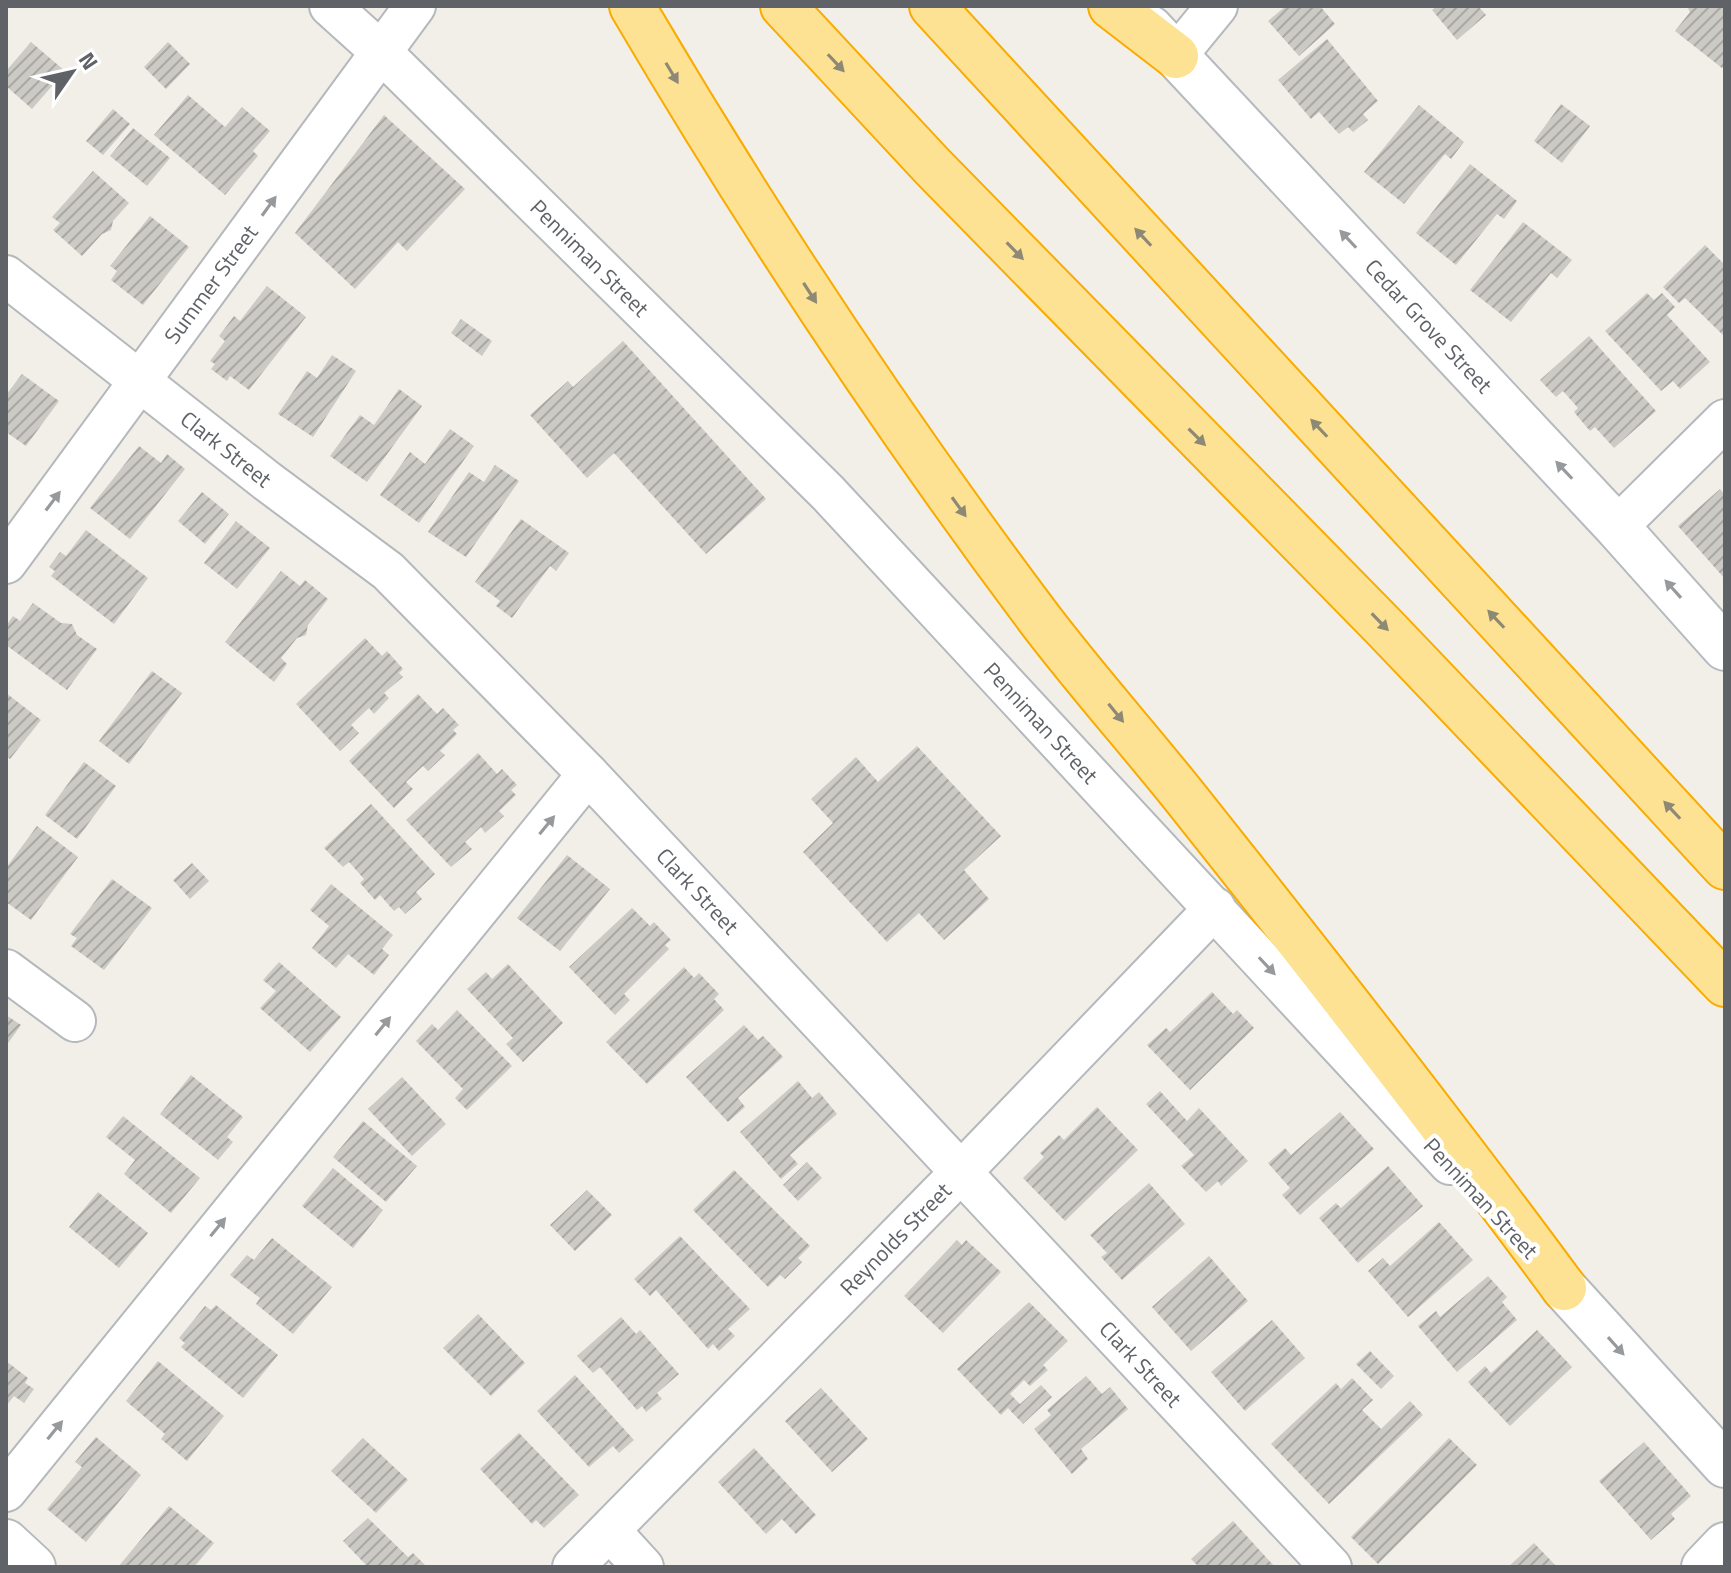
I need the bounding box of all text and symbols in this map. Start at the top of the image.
north arrow [32,32,112,112]
text: N [70,45,107,77]
one-way arrow [826,53,845,72]
one-way arrow [664,62,678,84]
street label: Penniman Street [523,191,657,325]
one-way arrow [261,195,277,217]
street label: Summer Street [155,217,266,351]
one-way arrow [1134,228,1152,247]
one-way arrow [1339,230,1357,249]
one-way arrow [1005,241,1024,260]
street label: Cedar Grove Street [1357,251,1501,401]
one-way arrow [802,283,817,304]
street label: Clark Street [173,402,279,496]
one-way arrow [1311,419,1329,438]
one-way arrow [1187,427,1206,446]
one-way arrow [1555,461,1573,480]
one-way arrow [44,490,60,511]
one-way arrow [951,496,966,517]
one-way arrow [1665,580,1682,600]
one-way arrow [1487,610,1505,629]
one-way arrow [1370,612,1388,631]
street label: Penniman Street [976,654,1107,792]
one-way arrow [1107,703,1124,723]
one-way arrow [1664,801,1682,820]
one-way arrow [538,815,555,835]
street label: Clark Street [648,840,747,942]
one-way arrow [1258,956,1276,975]
one-way arrow [374,1016,390,1036]
street label: Penniman Street [1416,1130,1547,1267]
street label: Reynolds Street [832,1174,959,1303]
one-way arrow [209,1218,226,1238]
street label: Clark Street [1091,1313,1190,1415]
one-way arrow [1607,1336,1625,1355]
one-way arrow [46,1420,63,1440]

